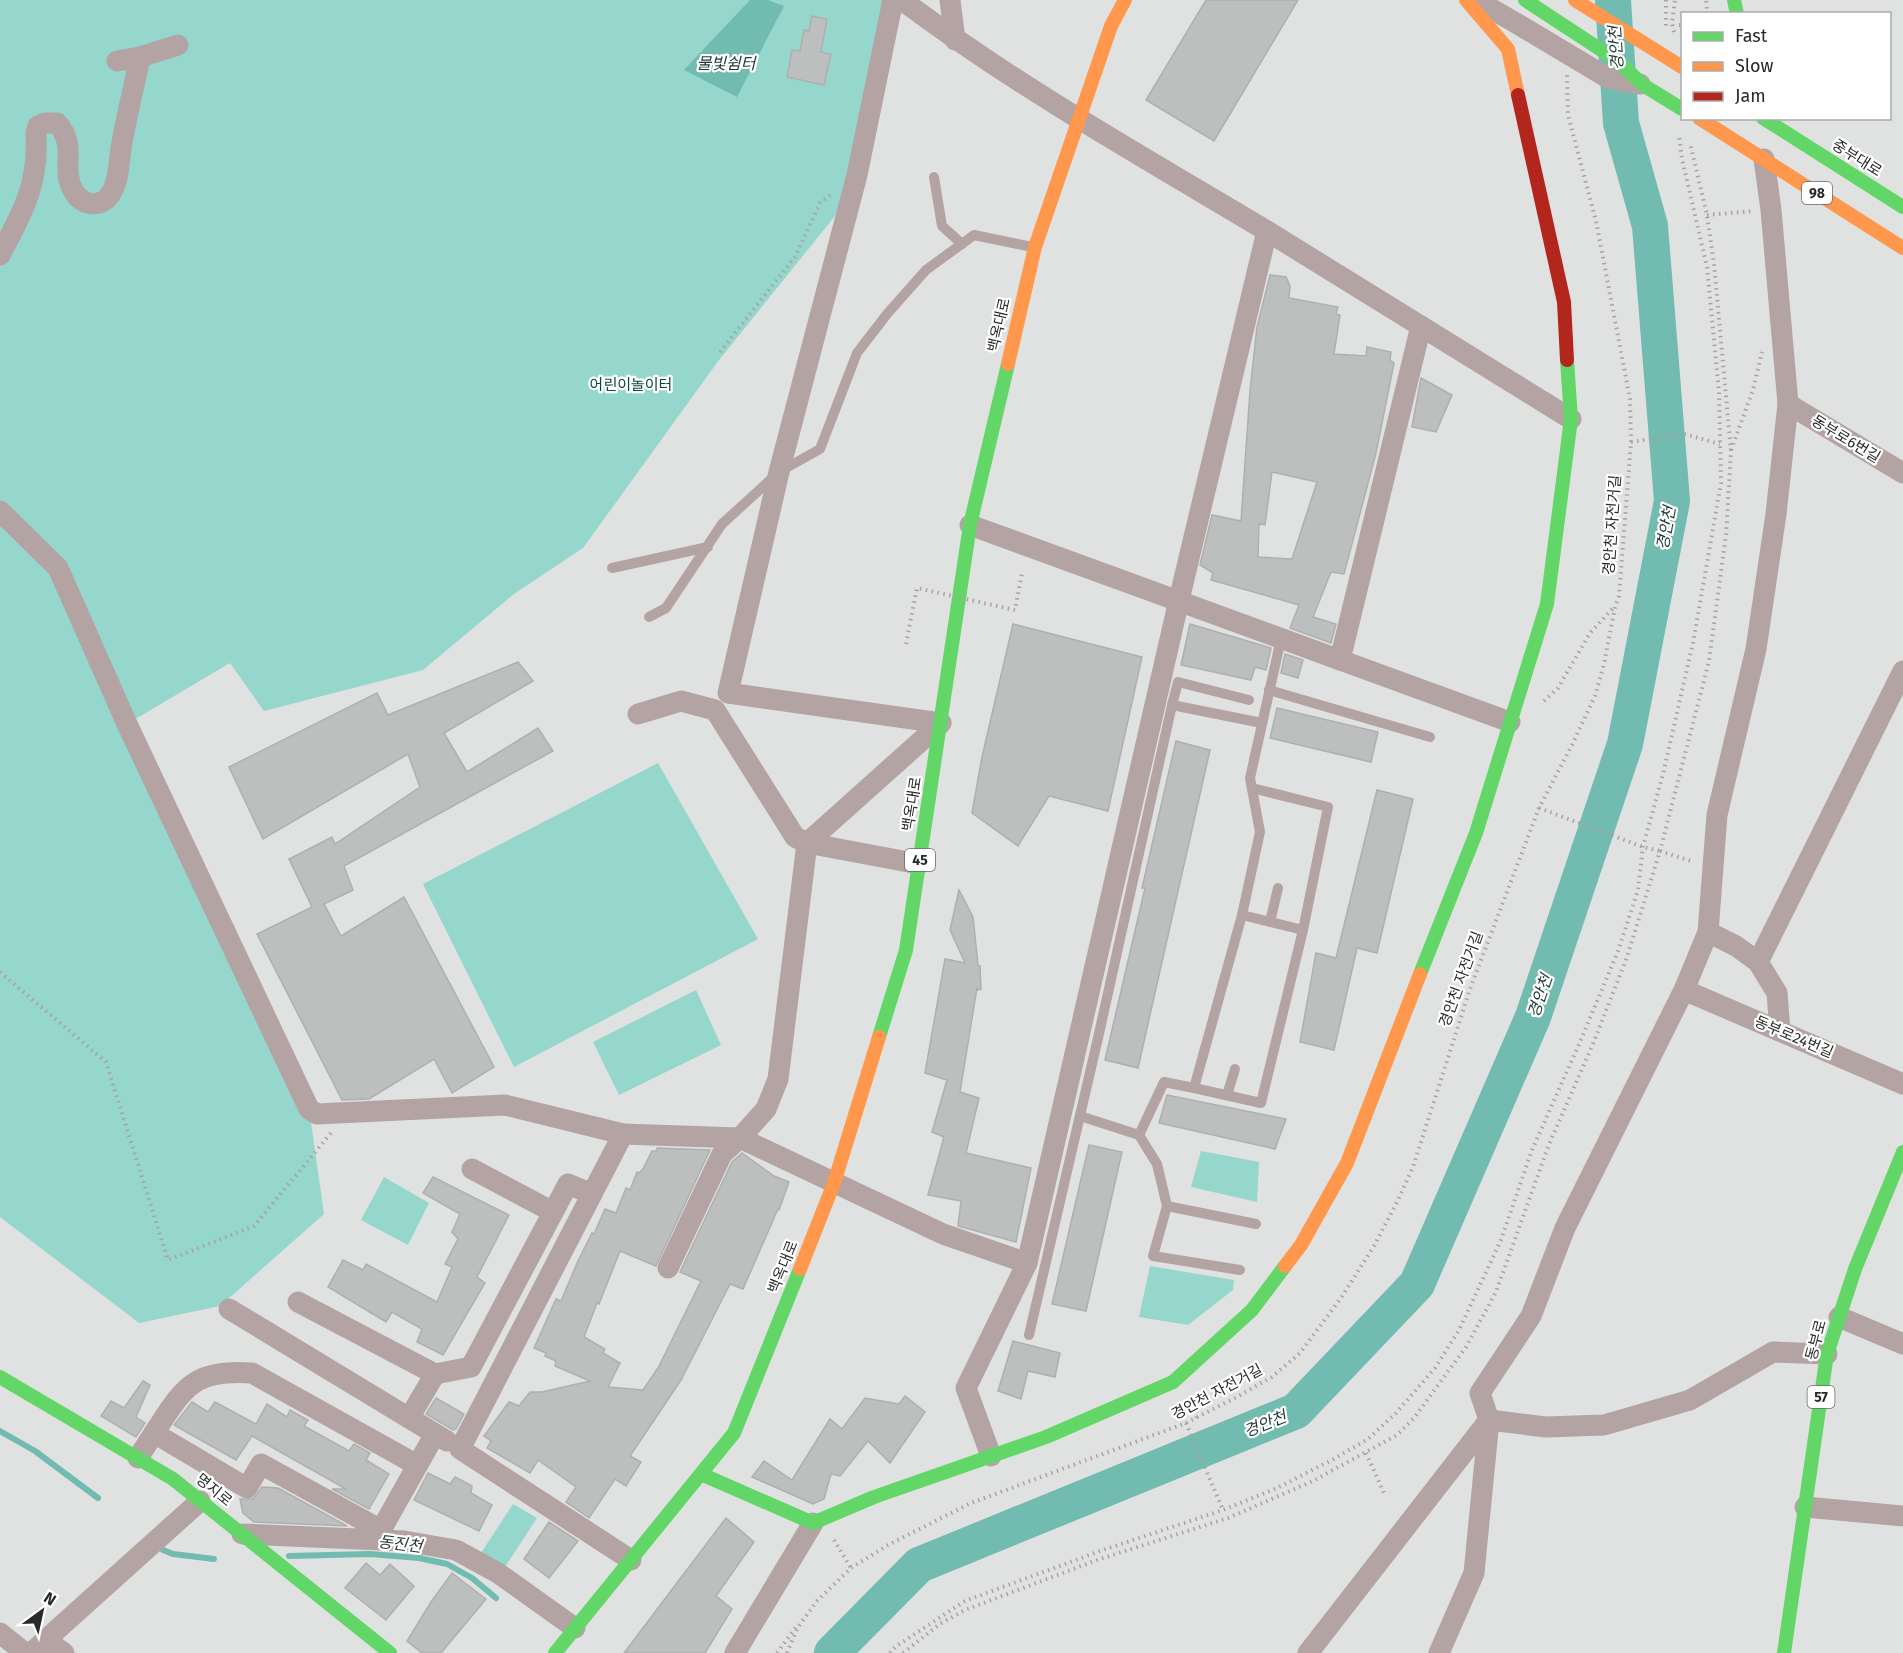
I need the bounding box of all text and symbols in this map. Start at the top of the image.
legend [1681,12,1891,120]
water label: 경안천 [1605,23,1627,71]
text: Fast [1735,25,1768,47]
water label: 물빛쉼터 [697,54,758,73]
text: Slow [1735,55,1774,77]
text: Jam [1735,85,1766,107]
street label: 중부대로 [1829,136,1885,180]
road number: 98 [1802,182,1832,204]
street label: 백옥대로 [984,296,1014,354]
park label: 어린이놀이터 [590,376,672,394]
street label: 동부로6번길 [1808,411,1884,467]
street label: 경안천 자전거길 [1600,474,1624,576]
water label: 경안천 [1653,502,1680,551]
street label: 백옥대로 [899,775,925,833]
road number: 45 [905,849,935,871]
street label: 경안천 자전거길 [1435,929,1487,1029]
water label: 경안천 [1524,970,1557,1020]
street label: 동부로24번길 [1752,1012,1836,1062]
street label: 백옥대로 [764,1238,802,1296]
street label: 동부로 [1802,1318,1830,1362]
street label: 경안천 자전거길 [1168,1360,1266,1424]
road number: 57 [1808,1386,1834,1408]
water label: 경안천 [1241,1407,1289,1441]
street label: 명지로 [192,1470,236,1510]
water label: 동진천 [377,1532,425,1556]
north arrow [12,1581,72,1641]
text: N [40,1588,60,1610]

